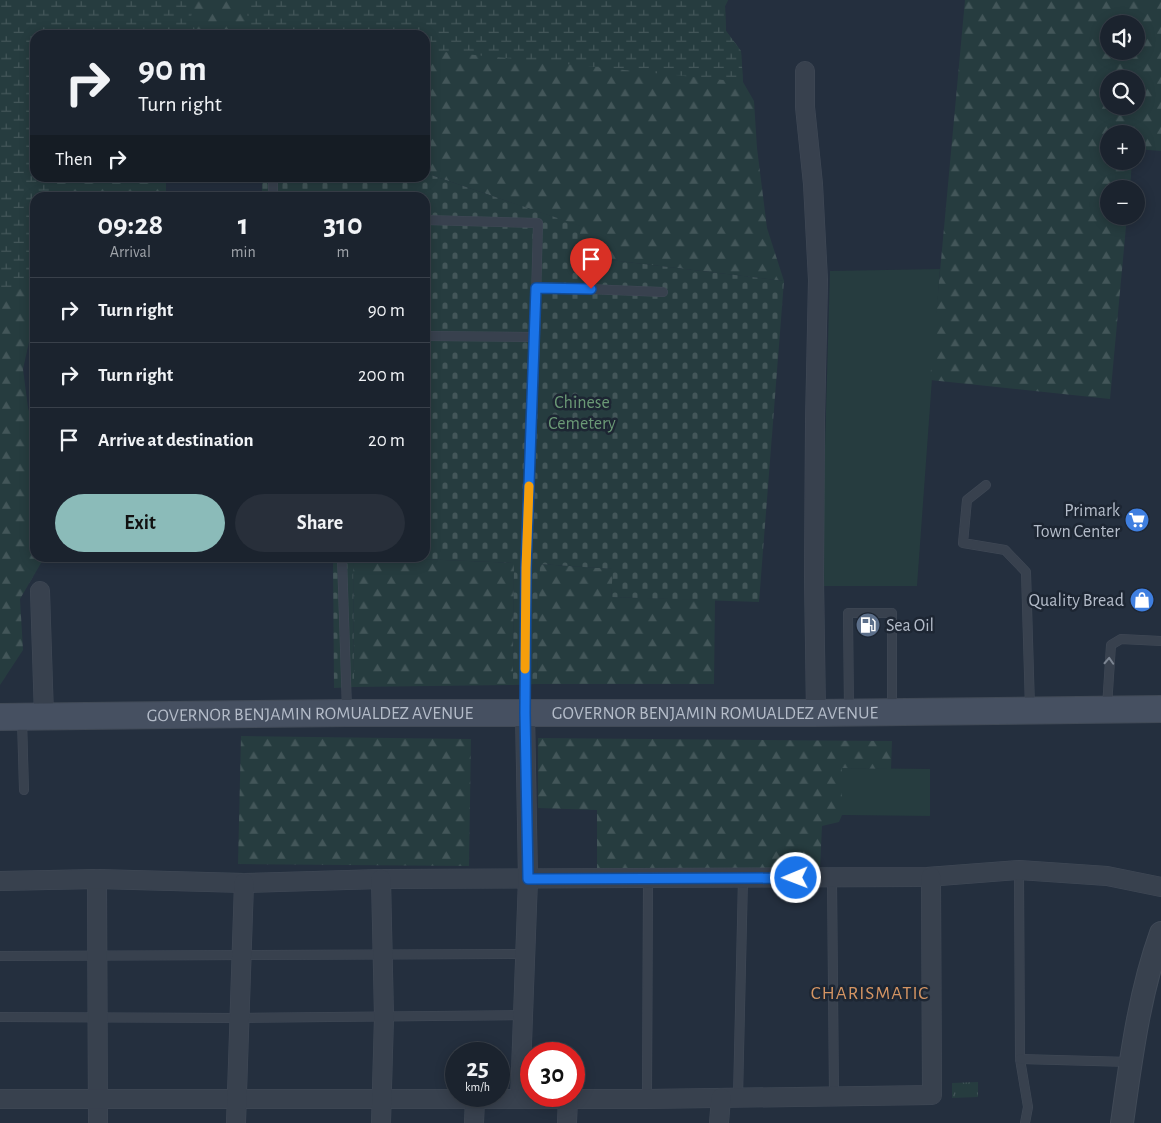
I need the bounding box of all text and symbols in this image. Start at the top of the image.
map controls [1100,15,1145,225]
button: sound [1100,15,1145,60]
icon: right [55,50,120,115]
text: 90 m [138,52,207,87]
button: search [1100,70,1145,115]
text: Turn right [138,93,222,115]
button: + [1100,125,1145,170]
icon: right [103,145,131,173]
text: Then [55,150,93,169]
button: − [1100,180,1145,225]
text: 09:28 [97,210,163,240]
text: 1 [238,210,249,240]
text: 310 [323,210,363,240]
pin [570,238,612,289]
text: Arrival [110,244,151,260]
text: min [231,244,256,260]
text: m [336,244,349,260]
icon: arrive [577,245,605,273]
icon: right [55,296,83,324]
text: Turn right [98,301,173,320]
text: 90 m [368,301,405,320]
icon: right [55,361,83,389]
text: Turn right [98,366,173,385]
text: 200 m [358,366,405,385]
park label: Chinese Cemetery [548,394,616,433]
icon: arrive [55,426,83,454]
text: Arrive at destination [98,431,254,450]
text: 20 m [368,431,405,450]
button: Exit [55,494,225,552]
button: Share [235,494,405,552]
place label: Primark Town Center [1033,502,1121,541]
supermarket icon: Primark Town Center [1124,507,1150,533]
shop icon: Quality Bread [1129,587,1155,613]
place label: Quality Bread [1029,592,1124,610]
fuel station icon: Sea Oil [855,612,881,638]
place label: Sea Oil [886,617,934,635]
one-way arrow [1104,657,1115,665]
street label: GOVERNOR BENJAMIN ROMUALDEZ AVENUE [552,704,879,723]
street label: GOVERNOR BENJAMIN ROMUALDEZ AVENUE [147,705,474,725]
position arrow [769,851,821,903]
district label: CHARISMATIC [811,984,929,1003]
speed limit sign: 30 [520,1042,585,1107]
text: 25 [466,1056,489,1081]
text: km/h [465,1081,490,1093]

